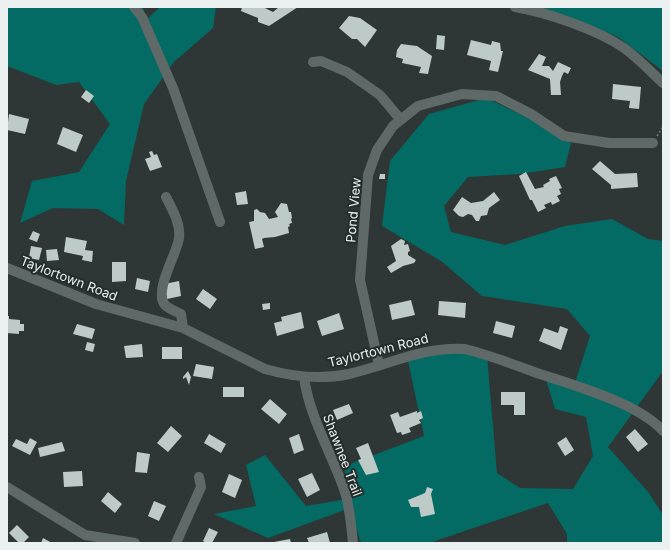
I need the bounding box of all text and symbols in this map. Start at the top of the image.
street label: Pond View [342,176,364,243]
street label: Taylortown Road [18,252,120,304]
street label: Taylortown Road [326,330,430,370]
street label: Shawnee Trail [320,412,366,498]

